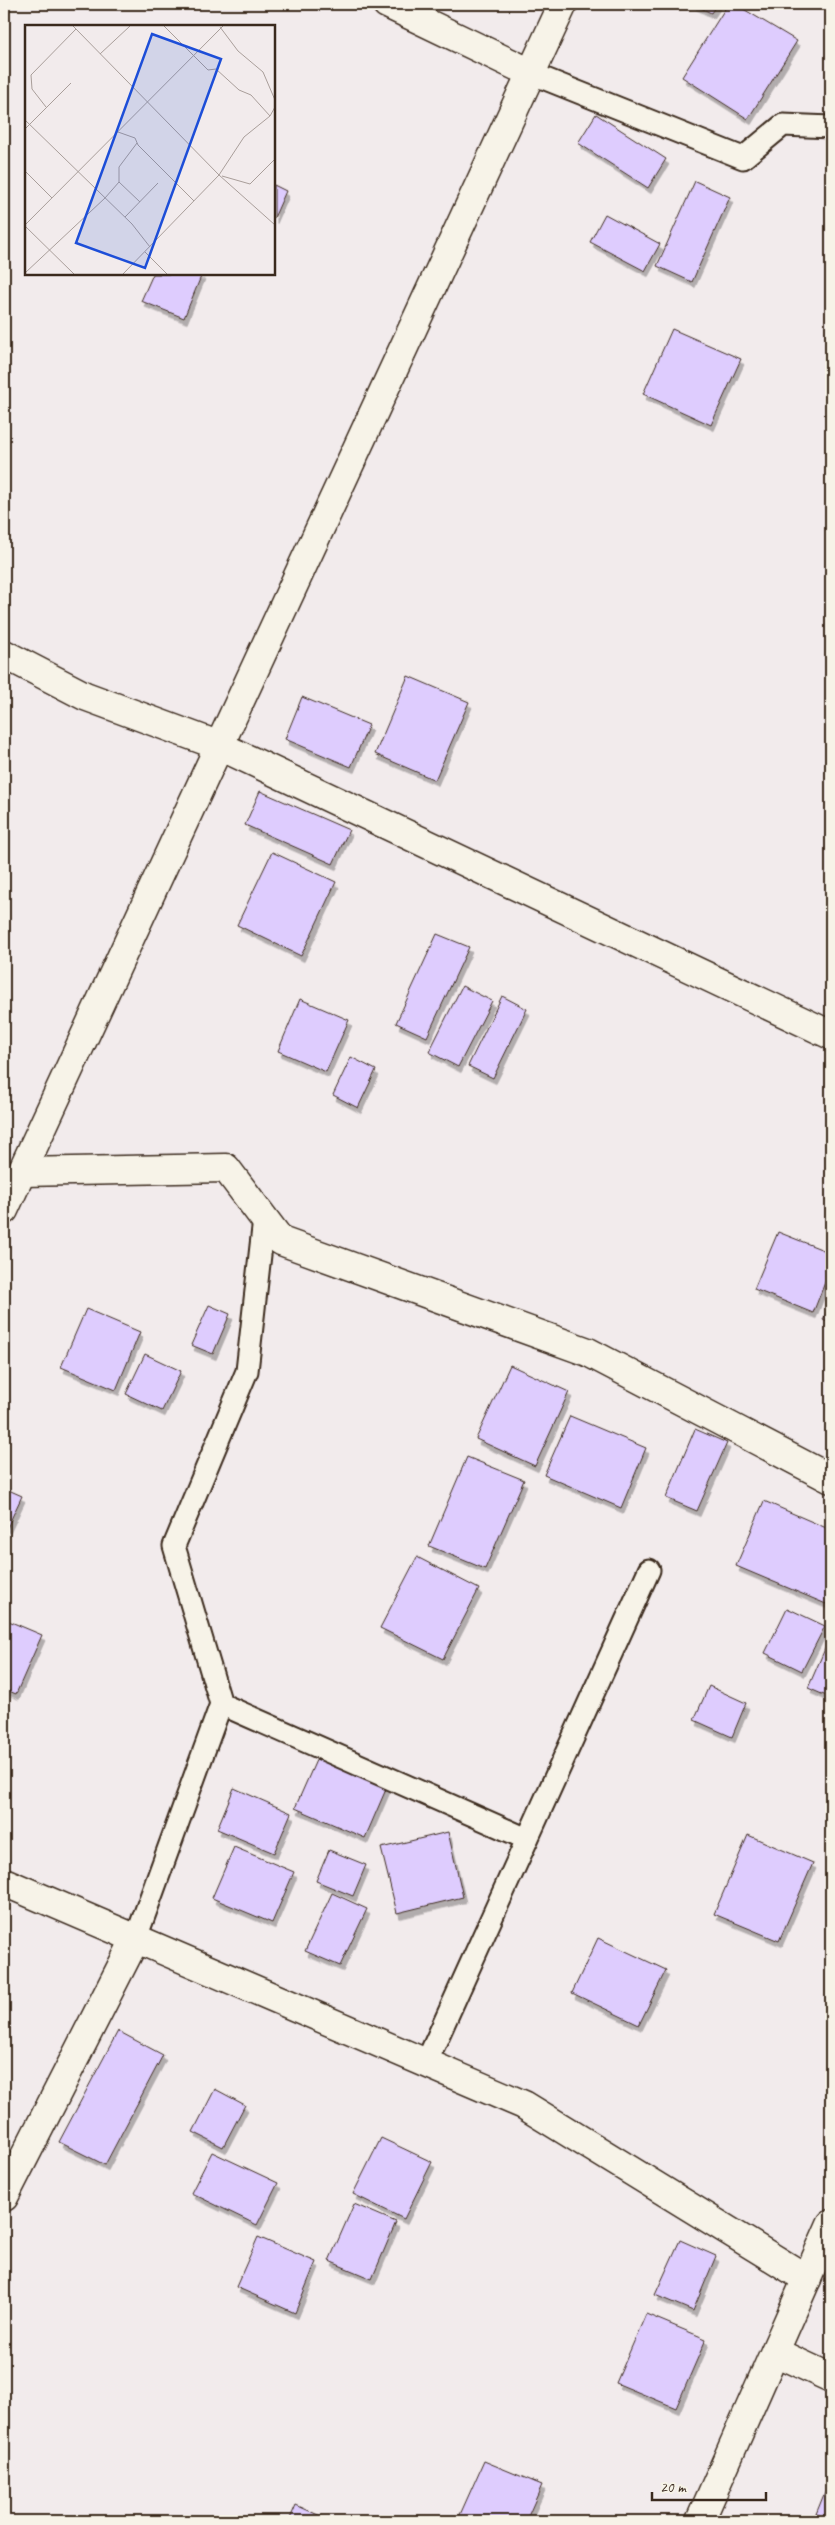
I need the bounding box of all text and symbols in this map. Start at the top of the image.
inset map [25,25,275,275]
scale bar [652,2470,766,2502]
text: 20 m [660,2478,687,2497]

